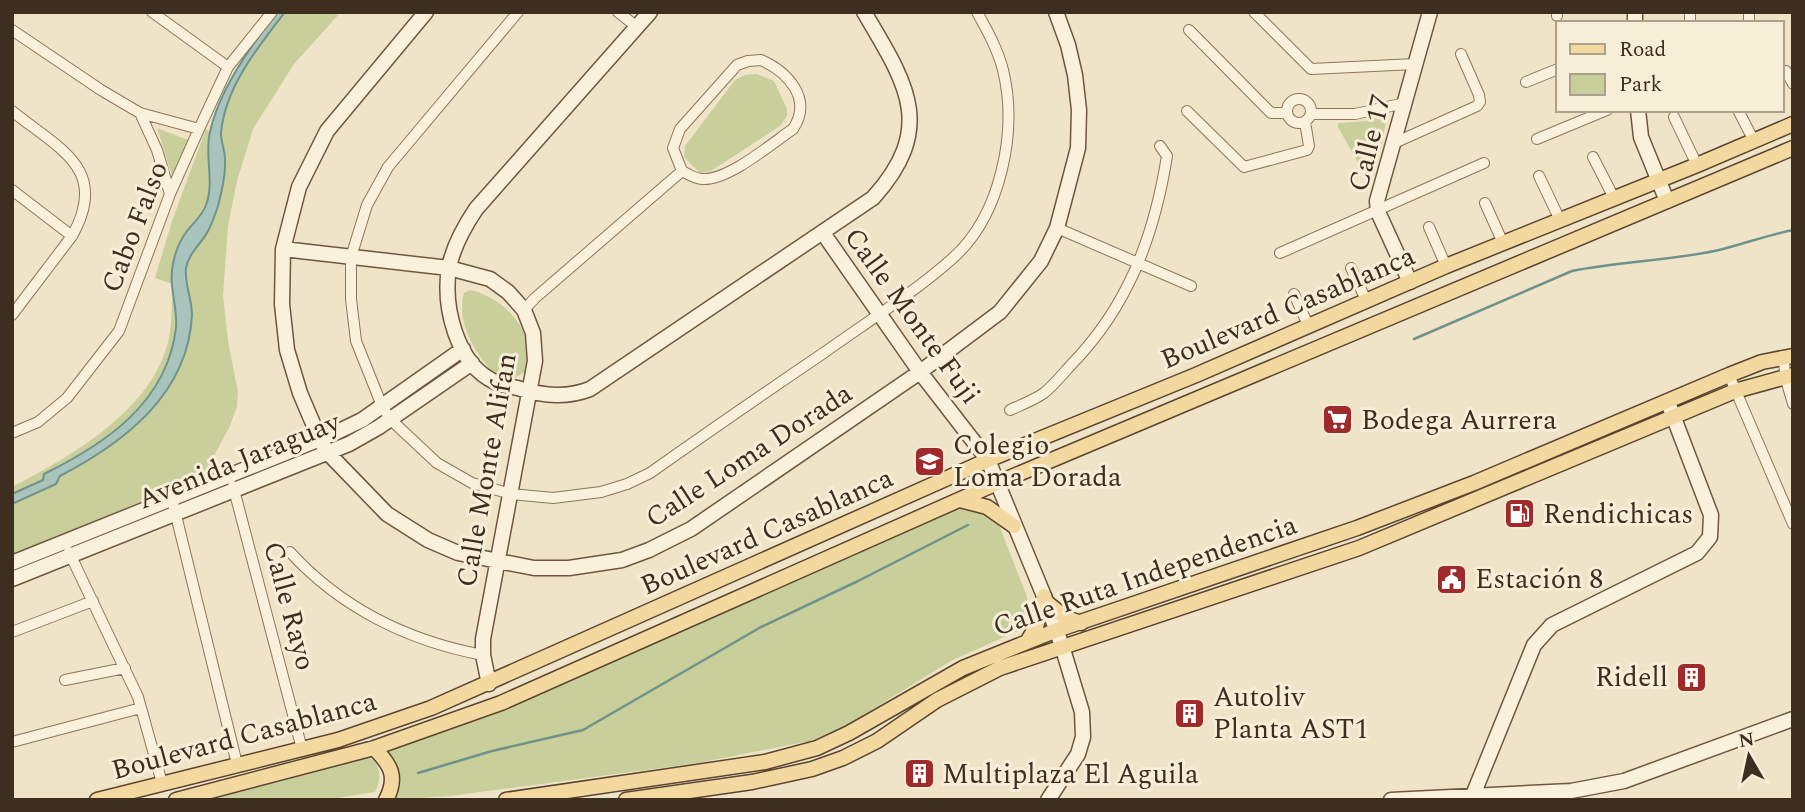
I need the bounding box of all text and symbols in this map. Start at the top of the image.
legend [1556,21,1784,112]
text: Road [1619,34,1666,66]
text: Park [1619,69,1663,101]
street label: Calle 17 [1337,90,1403,196]
street label: Cabo Falso [90,155,180,299]
street label: Calle Monte Fuji [833,218,991,414]
street label: Boulevard Casablanca [1154,235,1422,381]
street label: Calle Monte Alifan [445,350,529,590]
street label: Calle Loma Dorada [637,373,861,539]
place label: Bodega Aurrera [1361,399,1557,442]
street label: Avenida Jaraguay [131,400,348,521]
supermarket icon: Bodega Aurrera [1321,403,1355,437]
place label: Colegio Loma Dorada [953,424,1122,499]
school or university icon: Colegio Loma Dorada [913,444,947,478]
street label: Boulevard Casablanca [634,457,901,607]
place label: Rendichicas [1543,493,1693,536]
fuel station icon: Rendichicas [1503,497,1537,531]
street label: Calle Ruta Independencia [987,504,1303,648]
street label: Calle Rayo [251,537,327,675]
place label: Estación 8 [1475,558,1603,601]
public building icon: Estación 8 [1435,562,1469,596]
place label: Ridell [1595,656,1668,699]
building icon: Ridell [1674,660,1708,694]
place label: Autoliv Planta AST1 [1213,676,1368,751]
street label: Boulevard Casablanca [107,680,382,792]
building icon: Autoliv Planta AST1 [1173,696,1207,730]
north arrow [1714,721,1784,791]
text: N [1737,725,1757,756]
place label: Multiplaza El Aguila [942,753,1199,796]
building icon: Multiplaza El Aguila [902,757,936,791]

